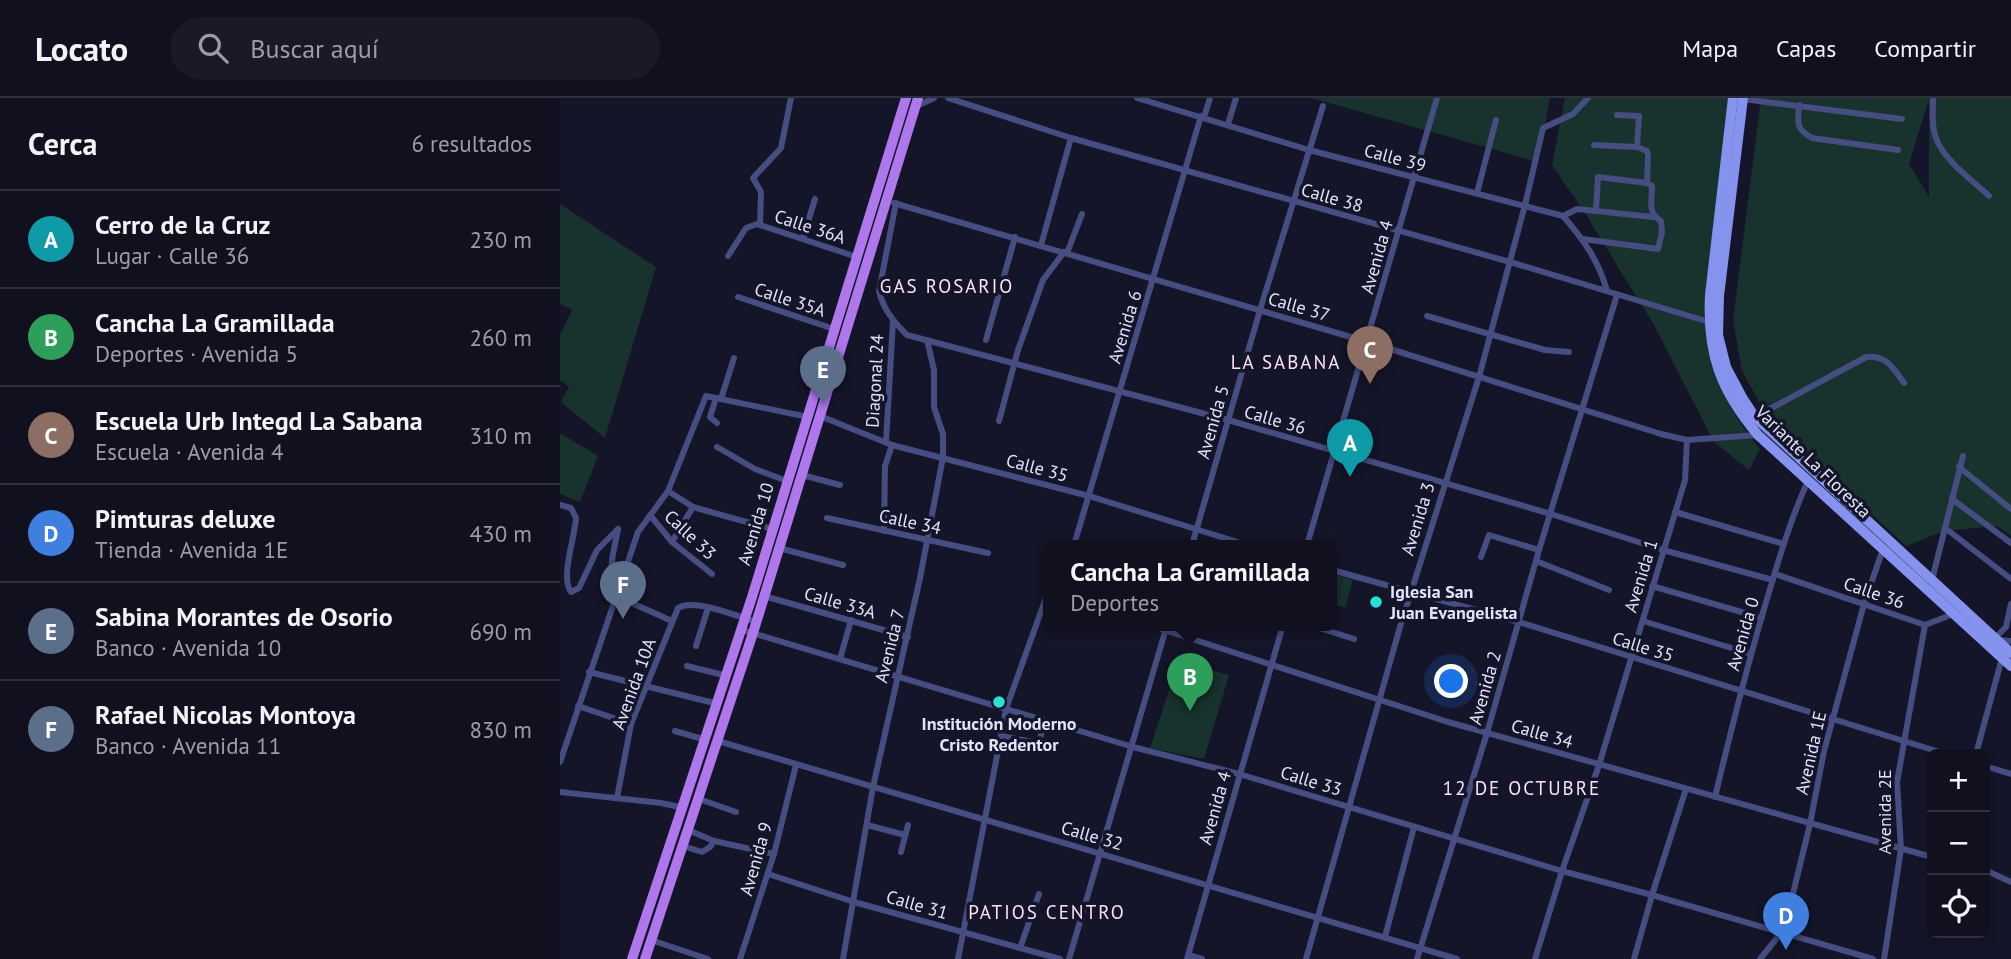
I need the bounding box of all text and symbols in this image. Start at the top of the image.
search box [170,17,660,80]
text: Locato [35,27,128,70]
icon: search [194,29,232,67]
text: Buscar aquí [250,32,379,65]
text: Mapa [1682,33,1738,64]
text: Capas [1776,33,1836,64]
text: Compartir [1874,33,1976,64]
text: Cerca [28,124,97,163]
text: 6 resultados [411,129,532,158]
street label: Calle 39 [1362,138,1429,177]
street label: Calle 38 [1299,178,1366,217]
street label: Calle 36A [772,204,849,249]
text: Cerro de la Cruz [95,208,270,241]
street label: Avenida 4 [1355,217,1398,296]
text: A [44,225,58,254]
text: 230 m [470,225,532,254]
text: Lugar · Calle 36 [95,241,249,270]
district label: GAS ROSARIO [880,274,1014,298]
street label: Calle 35A [752,277,829,322]
street label: Avenida 6 [1102,287,1147,366]
street label: Calle 37 [1266,287,1333,326]
text: Cancha La Gramillada [95,306,335,339]
text: B [44,323,58,352]
text: 260 m [470,323,532,352]
pin: C [1347,326,1393,384]
street label: Diagonal 24 [861,334,888,428]
text: Deportes · Avenida 5 [95,339,298,368]
pin: E [800,346,846,404]
district label: LA SABANA [1231,350,1341,374]
street label: Avenida 5 [1191,382,1234,461]
street label: Calle 36 [1242,400,1309,439]
street label: Variante La Floresta [1750,400,1876,523]
text: Escuela Urb Integd La Sabana [95,404,423,437]
pin: A [1327,419,1373,477]
text: C [45,421,57,450]
text: 310 m [470,421,532,450]
text: Escuela · Avenida 4 [95,437,284,466]
street label: Calle 35 [1004,448,1071,487]
street label: Avenida 3 [1395,479,1440,558]
street label: Avenida 10 [732,480,779,568]
text: Pimturas deluxe [95,502,276,535]
street label: Calle 34 [877,504,943,539]
street label: Calle 33 [659,505,721,565]
text: D [44,519,58,548]
text: 430 m [470,519,532,548]
text: Tienda · Avenida 1E [95,535,288,564]
street label: Avenida 1 [1618,536,1663,615]
popup [1043,540,1337,631]
text: Cancha La Gramillada [1070,555,1310,588]
pin: F [600,561,646,619]
street label: Calle 36 [1841,571,1908,614]
place label: Iglesia San Juan Evangelista [1389,580,1518,624]
street label: Calle 33A [802,581,879,624]
text: Deportes [1070,588,1159,617]
marker: Iglesia San Juan Evangelista [1368,594,1384,610]
street label: Avenida 0 [1721,594,1764,673]
text: Sabina Morantes de Osorio [95,600,393,633]
street label: Avenida 7 [869,607,910,685]
text: E [45,617,57,646]
text: 690 m [470,617,532,646]
street label: Calle 35 [1610,626,1677,667]
text: Banco · Avenida 10 [95,633,281,662]
street label: Avenida 10A [606,634,661,733]
street label: Avenida 2 [1463,648,1506,727]
pin: B [1167,653,1213,711]
your location [1434,664,1468,698]
marker: Institución Moderno Cristo Redentor [991,694,1007,710]
text: Rafael Nicolas Montoya [95,698,356,731]
street label: Avenida 1E [1790,709,1831,797]
place label: Institución Moderno Cristo Redentor [922,712,1077,756]
street label: Calle 34 [1509,714,1576,753]
text: F [45,715,57,744]
text: 830 m [470,715,532,744]
text: Banco · Avenida 11 [95,731,281,760]
map controls [1927,749,1990,938]
button: + [1927,749,1990,812]
street label: Calle 33 [1278,760,1345,801]
street label: Avenida 4 [1193,768,1236,847]
street label: Avenida 2E [1873,769,1896,855]
district label: 12 DE OCTUBRE [1443,776,1601,800]
button: − [1927,812,1990,875]
street label: Calle 32 [1059,816,1126,855]
street label: Avenida 9 [734,819,777,898]
button: locate [1927,875,1990,938]
street label: Calle 31 [884,885,951,924]
pin: D [1763,892,1809,950]
district label: PATIOS CENTRO [968,900,1126,924]

